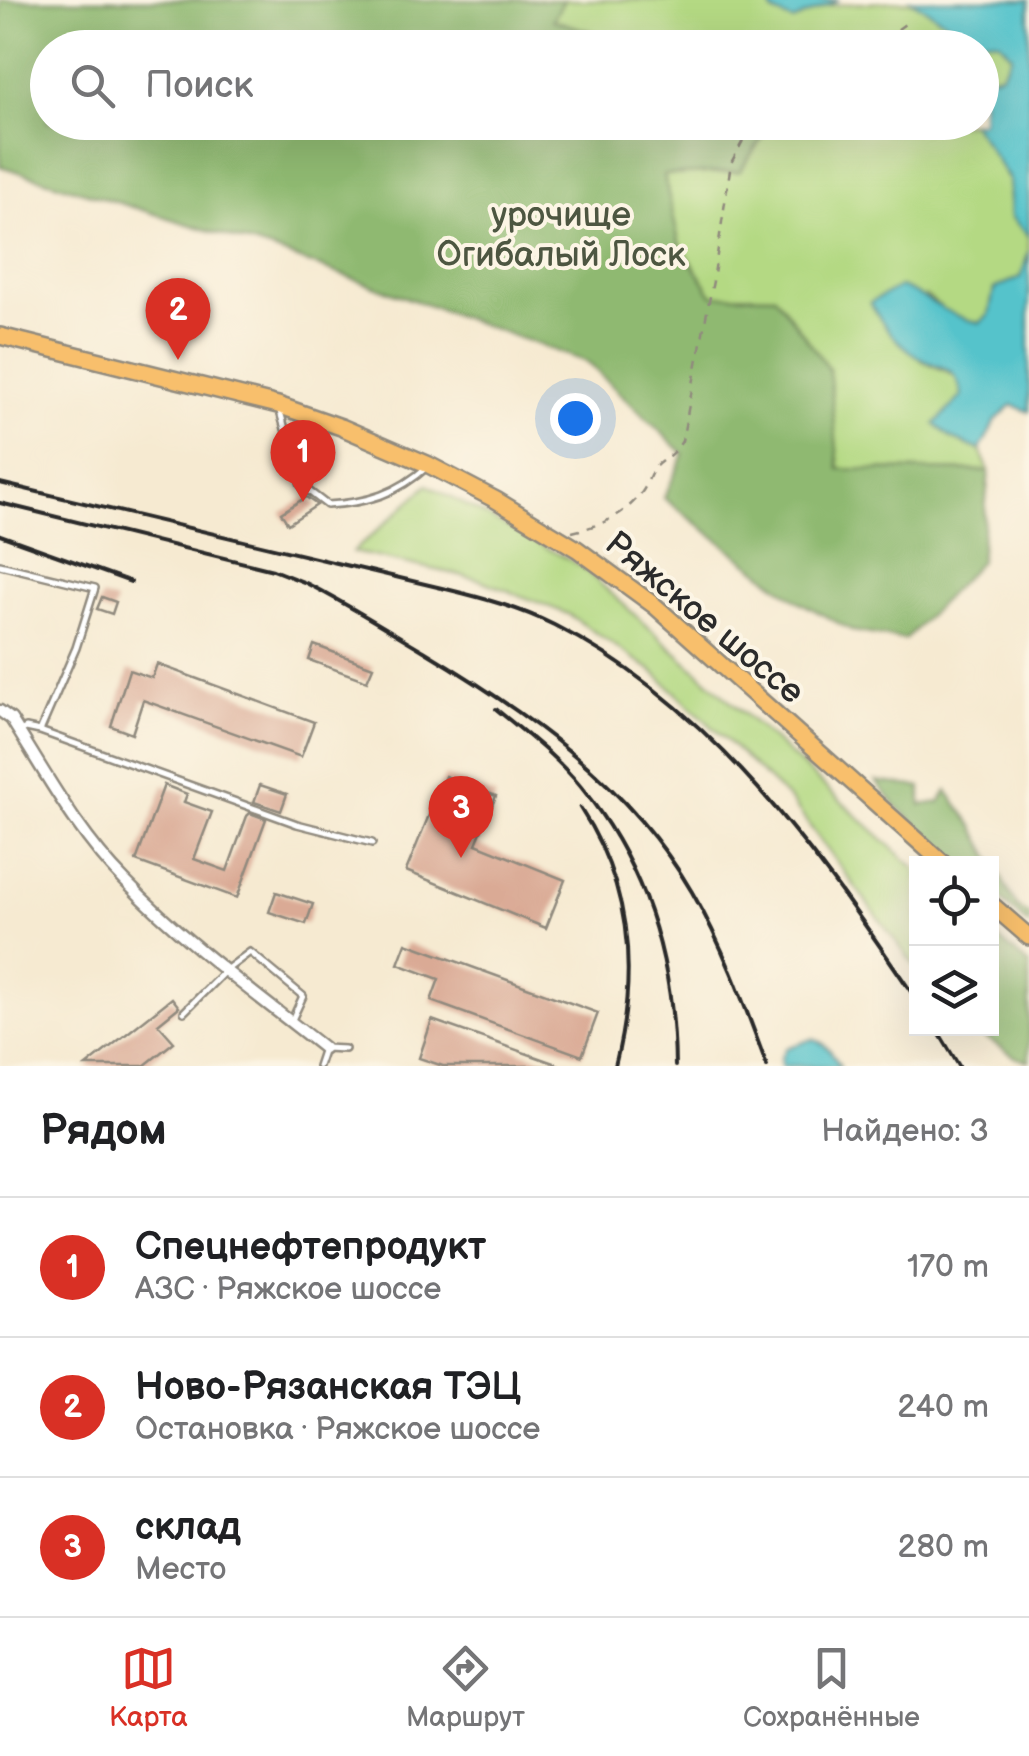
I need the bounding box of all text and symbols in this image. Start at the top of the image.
search box [30,30,999,140]
icon: search [65,58,120,113]
text: Поиск [145,63,253,108]
park label: урочище Огибалый Лоск [436,194,686,277]
pin: 2 [146,278,210,360]
your location [550,393,601,444]
pin: 1 [270,420,336,502]
street label: Ряжское шоссе [596,522,812,714]
pin: 3 [428,776,494,858]
map controls [909,856,999,1036]
button: locate [909,856,999,946]
button: layers [909,946,999,1036]
text: Рядом [40,1106,167,1157]
text: Найдено: 3 [821,1112,989,1151]
text: Спецнефтепродукт [135,1225,486,1270]
text: 1 [66,1248,79,1287]
text: 170 m [907,1248,989,1287]
text: АЗС · Ряжское шоссе [135,1270,441,1309]
text: Ново-Рязанская ТЭЦ [135,1365,521,1410]
text: 2 [63,1388,82,1427]
text: 240 m [897,1388,989,1427]
text: Остановка · Ряжское шоссе [135,1410,540,1449]
text: склад [135,1505,241,1550]
text: 3 [63,1528,82,1567]
text: 280 m [898,1528,989,1567]
text: Место [135,1550,226,1589]
tab: Карта [109,1641,188,1734]
tab: Маршрут [406,1641,525,1734]
tab: Сохранённые [743,1641,920,1734]

